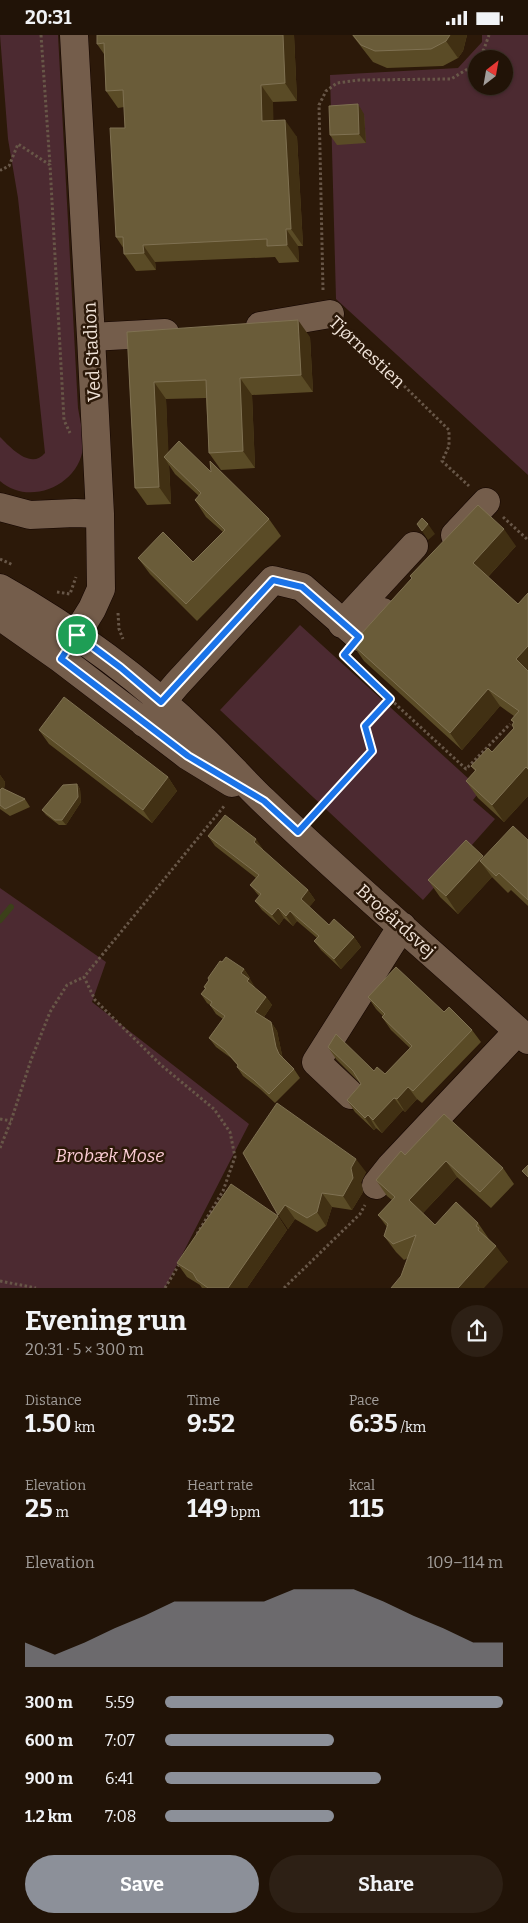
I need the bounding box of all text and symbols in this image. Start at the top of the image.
text: 20:31 [25,6,71,29]
north arrow [468,50,512,95]
map controls [468,50,513,95]
street label: Ved Stadion [78,301,106,402]
street label: Tjørnestien [324,311,410,393]
pin [56,614,98,656]
icon: arrive [63,621,91,649]
street label: Brogårdsvej [352,880,440,962]
park label: Brobæk Mose [56,1145,164,1167]
text: Evening run [25,1304,186,1337]
button: share [451,1305,503,1357]
text: 20:31 · 5 × 300 m [25,1340,144,1359]
text: Distance [25,1392,82,1409]
text: Time [187,1392,220,1409]
text: Pace [349,1392,379,1409]
text: 1.50 [25,1409,71,1439]
text: 9:52 [187,1409,235,1439]
text: 6:35 [349,1409,398,1439]
text: km [71,1419,95,1436]
text: /km [398,1419,426,1436]
text: Elevation [25,1477,86,1494]
text: Heart rate [187,1477,253,1494]
text: kcal [349,1477,375,1494]
text: 25 [25,1494,53,1524]
text: 149 [187,1494,228,1524]
text: 115 [349,1494,384,1524]
text: m [53,1504,69,1521]
text: bpm [228,1504,260,1521]
text: Elevation [25,1553,95,1572]
text: 109–114 m [427,1553,503,1572]
text: 300 m [25,1693,73,1712]
text: 5:59 [105,1693,135,1712]
text: 600 m [25,1731,73,1750]
text: 7:07 [105,1731,135,1750]
text: 900 m [25,1769,73,1788]
text: 6:41 [105,1769,134,1788]
text: 1.2 km [25,1807,72,1826]
text: 7:08 [105,1807,136,1826]
button: Save [25,1855,259,1913]
button: Share [269,1855,503,1913]

